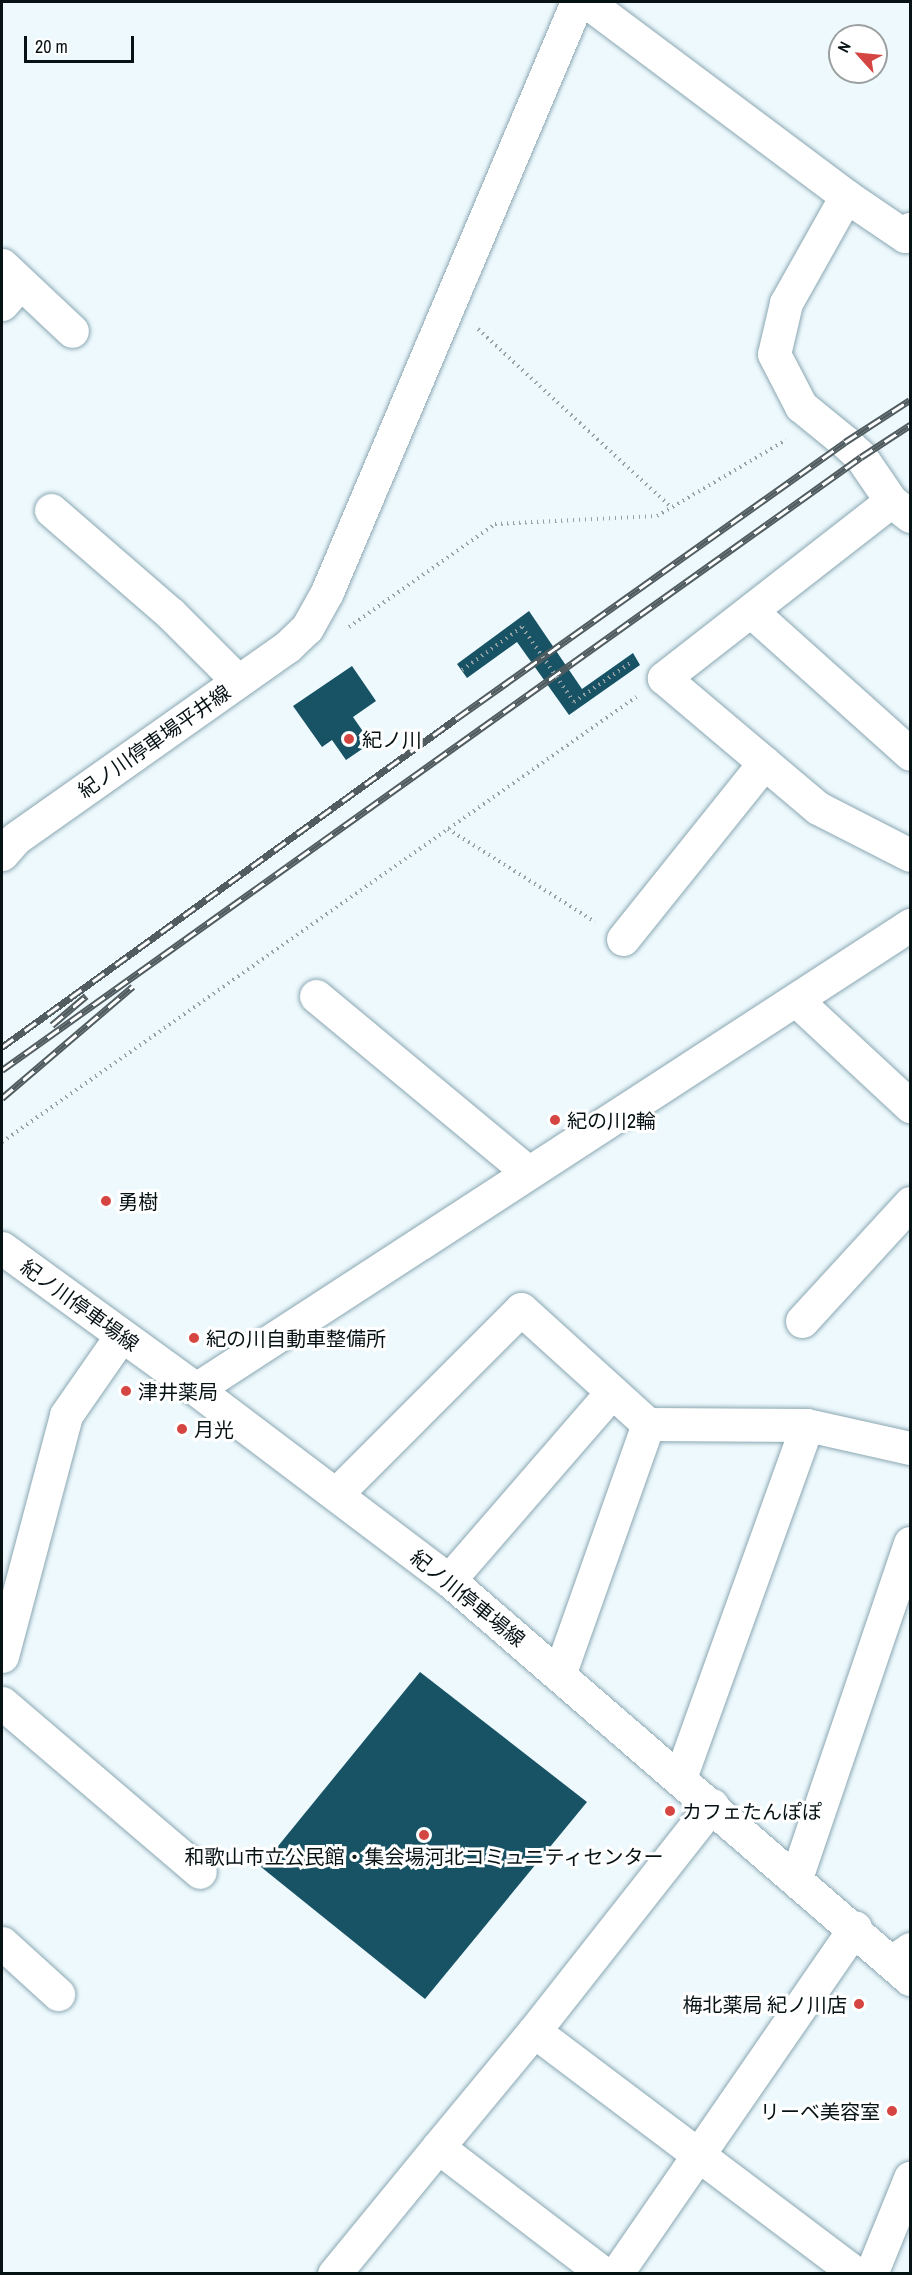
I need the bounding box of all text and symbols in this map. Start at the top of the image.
scale bar [27,24,136,62]
north arrow [828,24,888,84]
text: 20 m [35,34,68,59]
text: N [832,38,856,56]
street label: 紀ノ川停車場平井線 [73,680,235,802]
place label: 紀ノ川 [362,727,422,751]
marker: 紀ノ川 [340,730,358,748]
place label: 紀の川2輪 [567,1108,656,1132]
marker: 紀の川2輪 [548,1113,562,1127]
place label: 勇樹 [118,1189,158,1213]
marker: 勇樹 [99,1194,113,1208]
street label: 紀ノ川停車場線 [16,1254,144,1356]
place label: 紀の川自動車整備所 [206,1326,386,1350]
marker: 紀の川自動車整備所 [187,1331,201,1345]
place label: 津井薬局 [138,1379,218,1403]
marker: 津井薬局 [119,1384,133,1398]
place label: 月光 [194,1417,234,1441]
marker: 月光 [175,1422,189,1436]
street label: 紀ノ川停車場線 [406,1545,530,1651]
place label: カフェたんぽぽ [682,1799,822,1823]
marker: カフェたんぽぽ [663,1804,677,1818]
marker: 和歌山市立公民館・集会場河北コミュニティセンター [417,1828,431,1842]
place label: 和歌山市立公民館・集会場河北コミュニティセンター [184,1844,664,1868]
place label: 梅北薬局 紀ノ川店 [682,1992,847,2016]
marker: 梅北薬局 紀ノ川店 [852,1997,866,2011]
place label: リーベ美容室 [760,2099,880,2123]
marker: リーベ美容室 [885,2104,899,2118]

